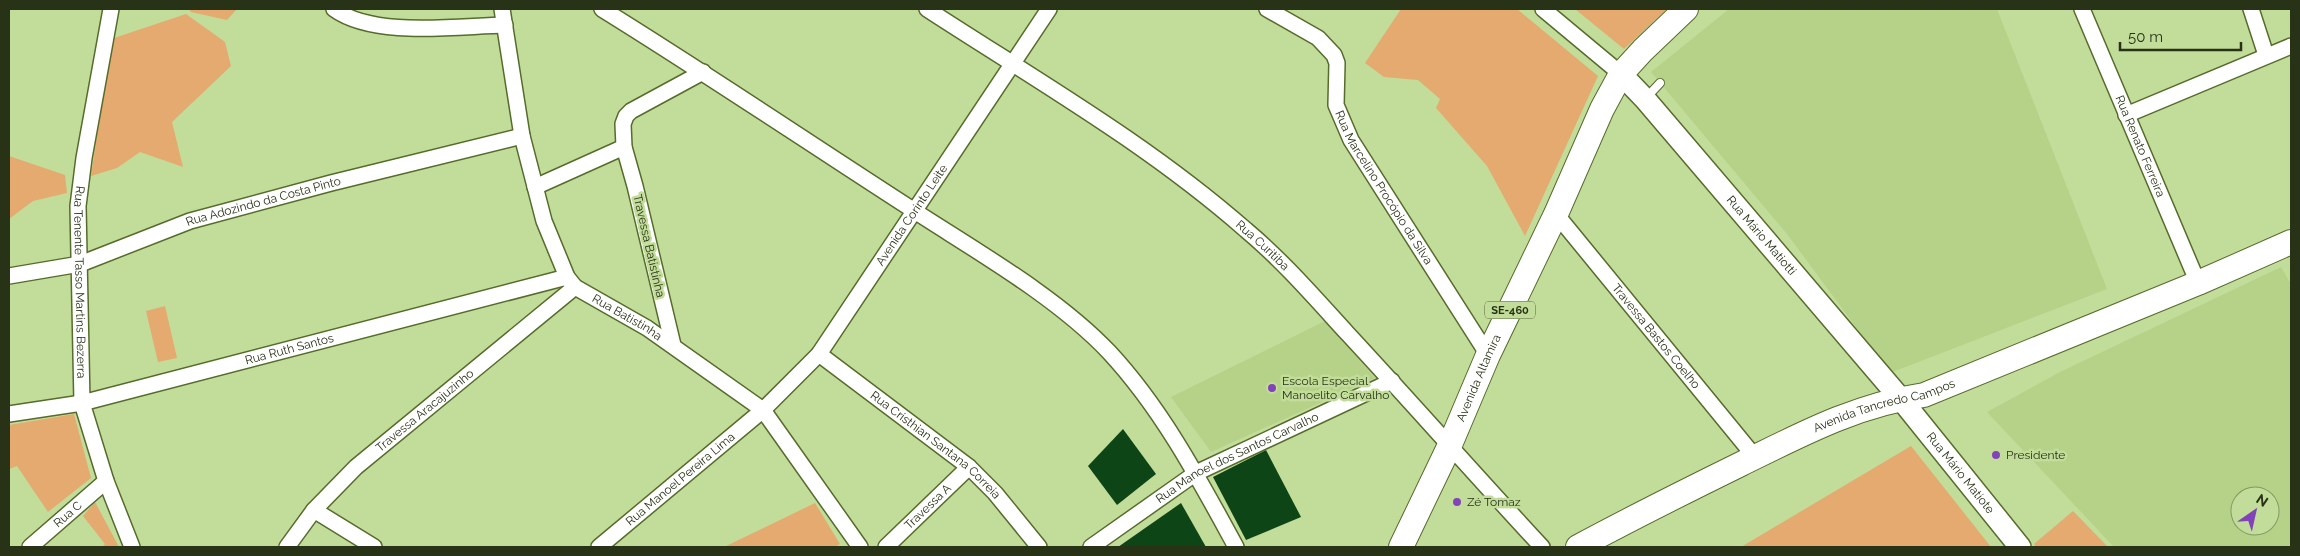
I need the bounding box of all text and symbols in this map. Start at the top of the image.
scale bar [2120,20,2241,52]
text: 50 m [2128,28,2163,46]
street label: Rua Renato Ferreira [2112,93,2168,199]
street label: Rua Marcelino Procópio da Silva [1332,108,1435,267]
street label: Avenida Corinto Leite [873,162,950,268]
street label: Rua Adozindo da Costa Pinto [184,174,342,229]
street label: Rua Tenente Tasso Martins Bezerra [71,185,89,379]
street label: Travessa Batistinha [630,193,668,299]
street label: Rua Mário Matiotti [1724,193,1799,278]
street label: Rua Curitiba [1233,217,1292,273]
street label: Travessa Bastos Coelho [1609,281,1703,391]
street label: Rua Batistinha [590,291,665,343]
road number: SE-460 [1485,302,1535,318]
street label: Rua Ruth Santos [243,331,335,367]
street label: Avenida Altamira [1454,332,1504,424]
street label: Travessa Aracajuzinho [373,366,477,455]
place label: Escola Especial Manoelito Carvalho [1282,374,1389,402]
street label: Avenida Tancredo Campos [1811,376,1957,435]
marker: Escola Especial Manoelito Carvalho [1266,382,1278,394]
street label: Rua Cristhian Santana Correia [868,388,1004,501]
street label: Rua Manoel dos Santos Carvalho [1153,409,1321,506]
street label: Rua Manoel Pereira Lima [623,430,738,529]
street label: Rua Mário Matiote [1924,430,1997,516]
place label: Presidente [2006,448,2065,462]
marker: Presidente [1990,449,2002,461]
street label: Travessa A [902,481,954,532]
north arrow [2230,486,2280,536]
text: N [2253,491,2271,510]
place label: Zé Tomaz [1467,495,1521,509]
marker: Zé Tomaz [1451,496,1463,508]
street label: Rua C [51,498,85,530]

